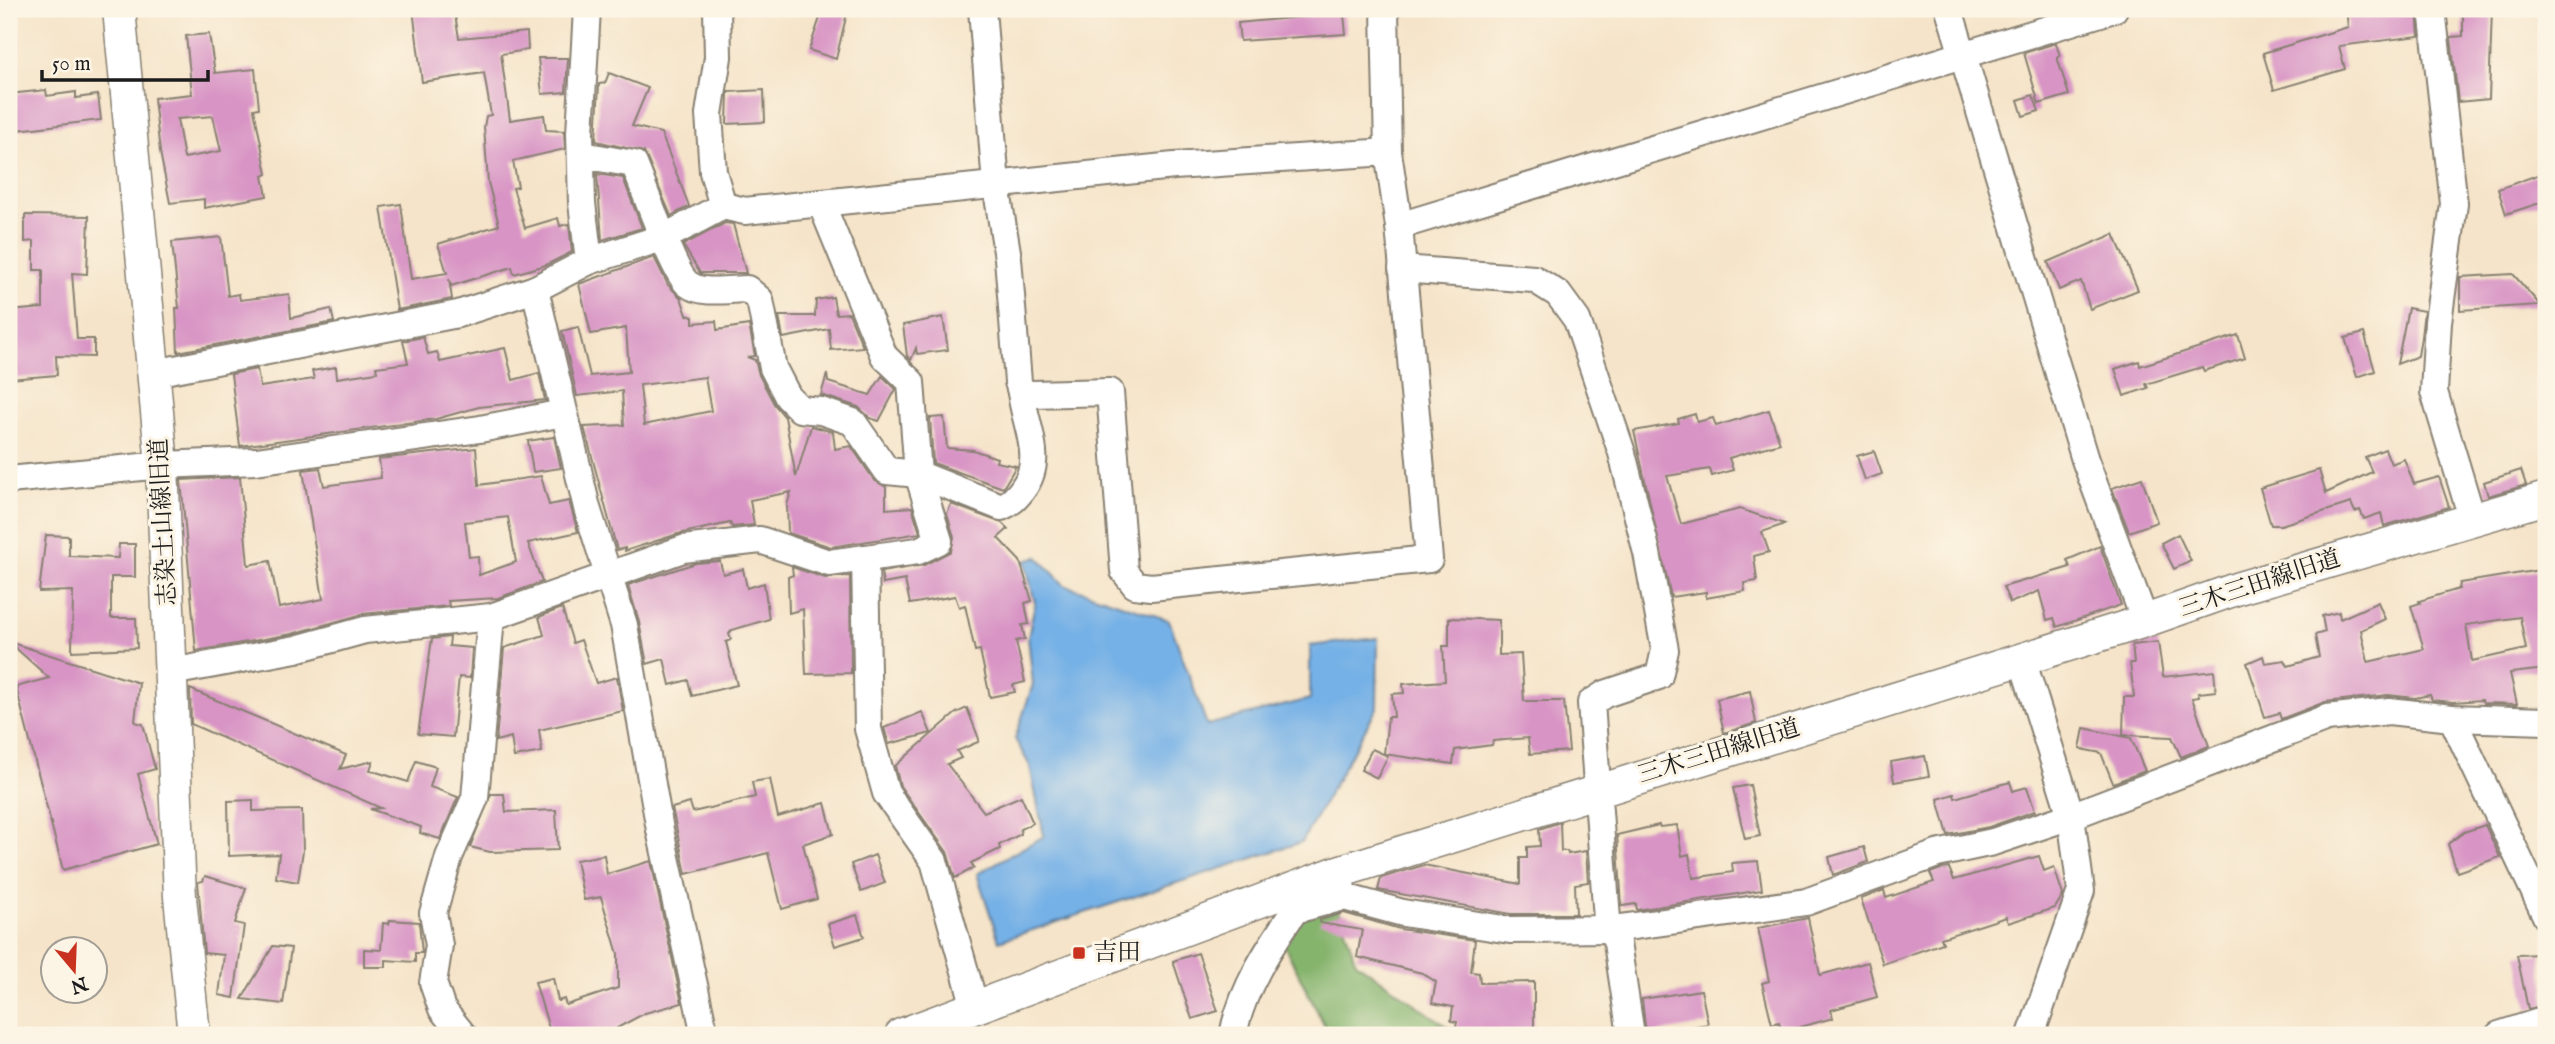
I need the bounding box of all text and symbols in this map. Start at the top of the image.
scale bar [42,38,208,82]
text: 50 m [52,51,91,78]
street label: 志染土山線旧道 [144,437,184,607]
street label: 三木三田線旧道 [2175,543,2345,625]
street label: 三木三田線旧道 [1634,713,1804,791]
north arrow [38,936,108,1006]
place label: 吉田 [1093,938,1141,969]
marker: 吉田 [1071,945,1087,961]
text: N [67,970,92,998]

